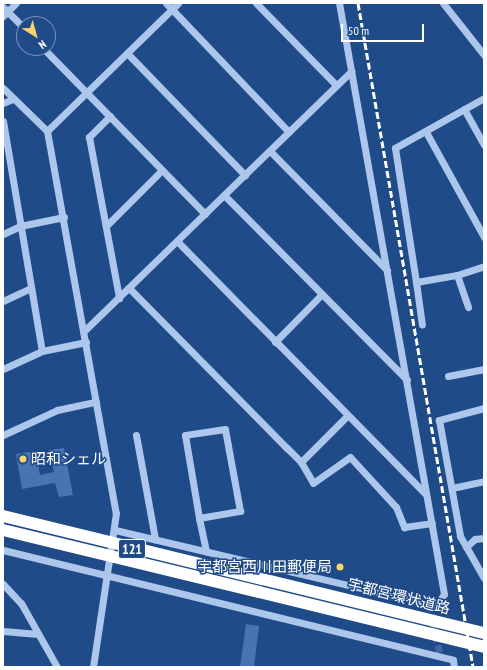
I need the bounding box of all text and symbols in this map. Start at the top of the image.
north arrow [16,16,56,56]
scale bar [343,16,426,42]
text: 50 m [348,23,369,38]
text: N [36,37,49,52]
place label: 昭和シェル [31,450,106,468]
marker: 昭和シェル [18,454,28,464]
road number: 121 [117,537,147,561]
place label: 宇都宮西川田郵便局 [197,558,332,576]
marker: 宇都宮西川田郵便局 [335,562,345,572]
street label: 宇都宮環状道路 [346,575,452,617]

